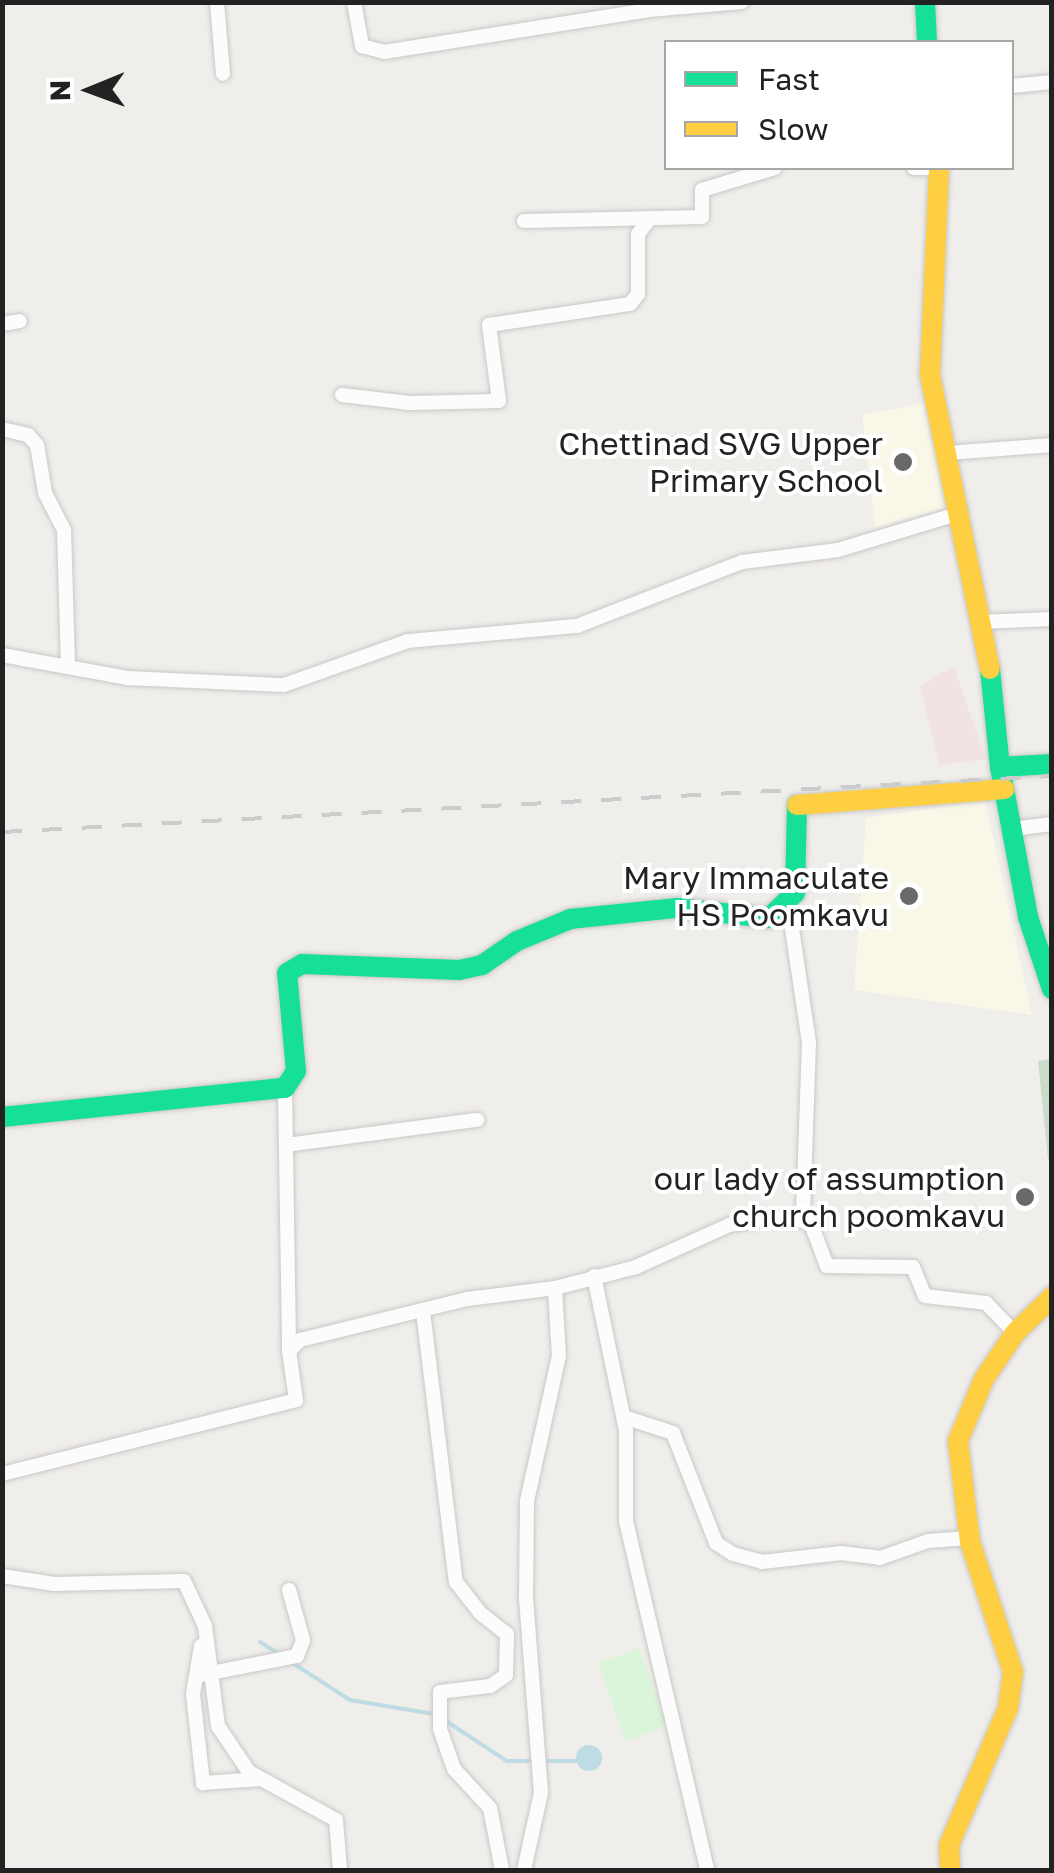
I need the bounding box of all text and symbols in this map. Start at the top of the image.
north arrow [40,40,140,140]
legend [664,40,1014,170]
text: Fast [758,61,820,97]
text: N [43,80,76,101]
text: Slow [758,111,829,147]
place label: Chettinad SVG Upper Primary School [559,425,883,500]
marker: Chettinad SVG Upper Primary School [892,451,914,473]
place label: Mary Immaculate HS Poomkavu [623,859,889,934]
marker: Mary Immaculate HS Poomkavu [898,885,920,907]
place label: our lady of assumption church poomkavu [654,1160,1005,1235]
marker: our lady of assumption church poomkavu [1014,1186,1036,1208]

